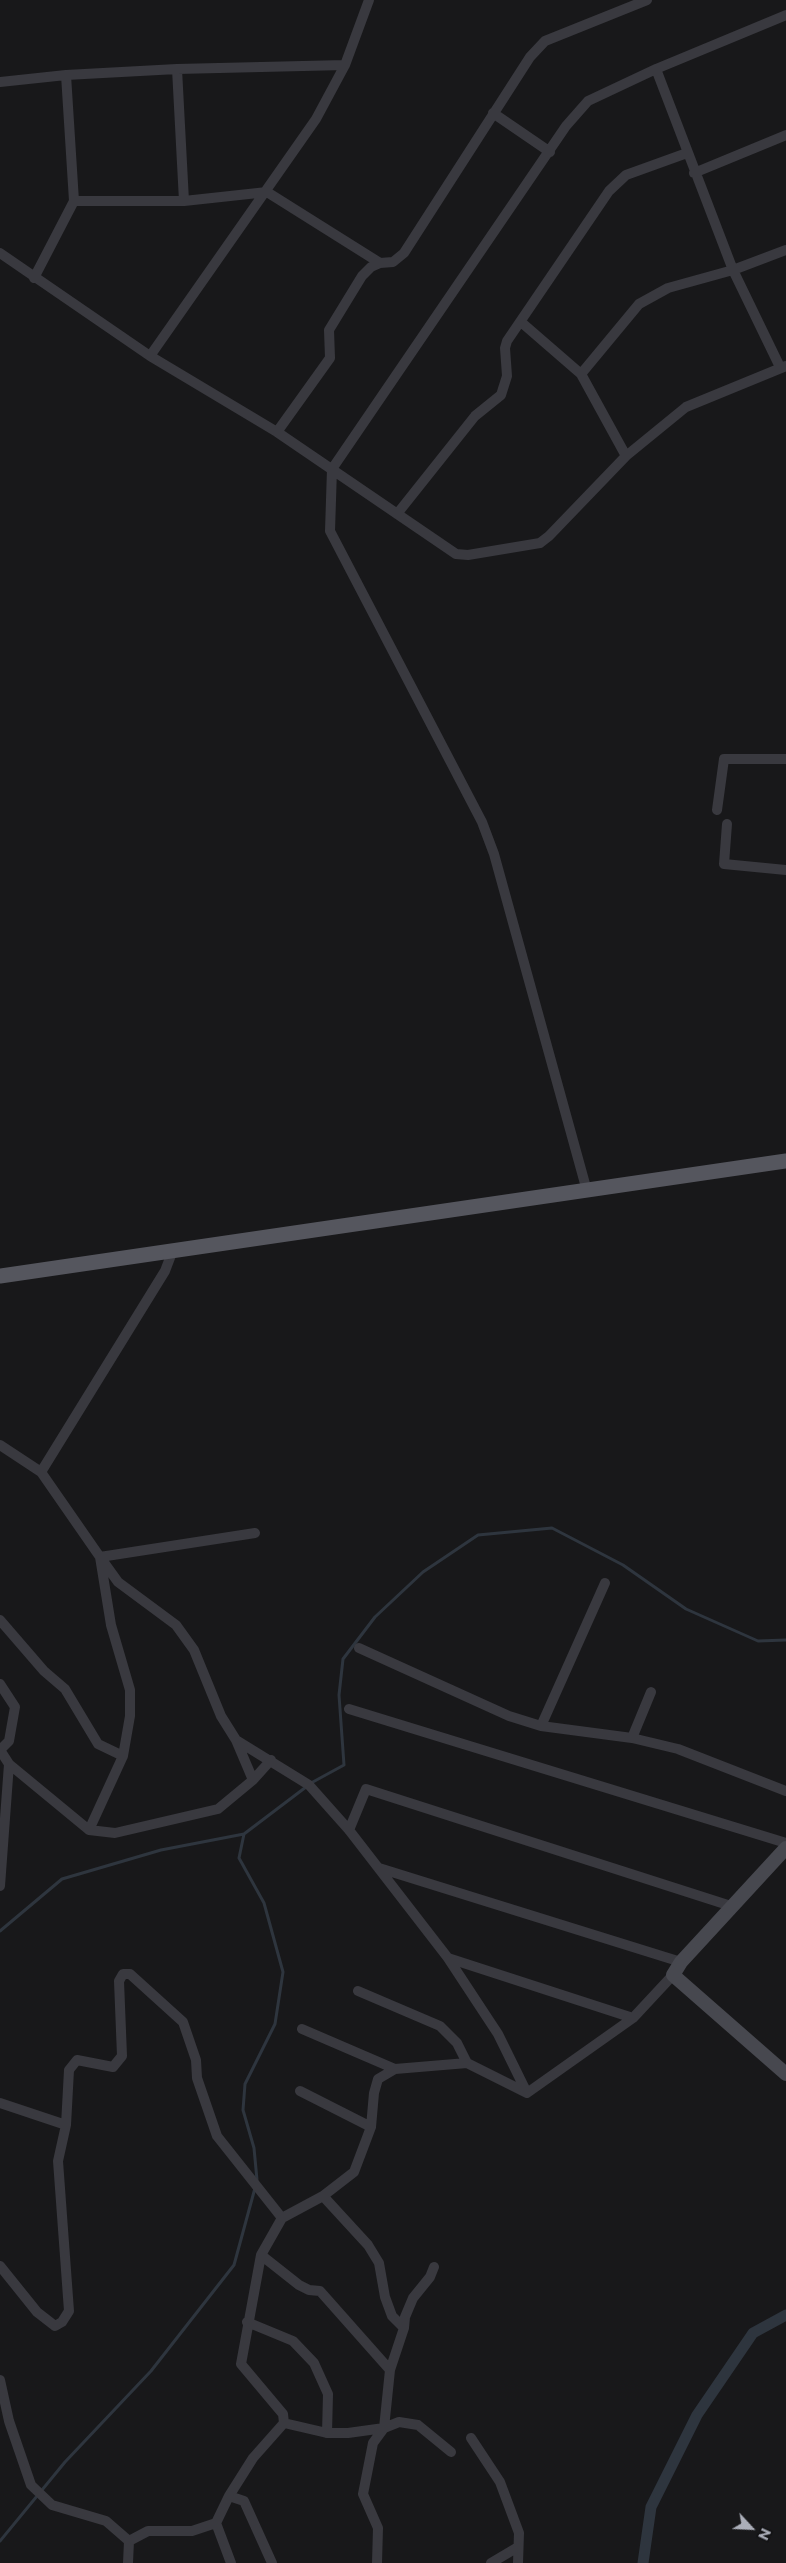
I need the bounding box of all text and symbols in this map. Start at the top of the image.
north arrow [726,2503,776,2553]
text: N [754,2525,775,2543]

